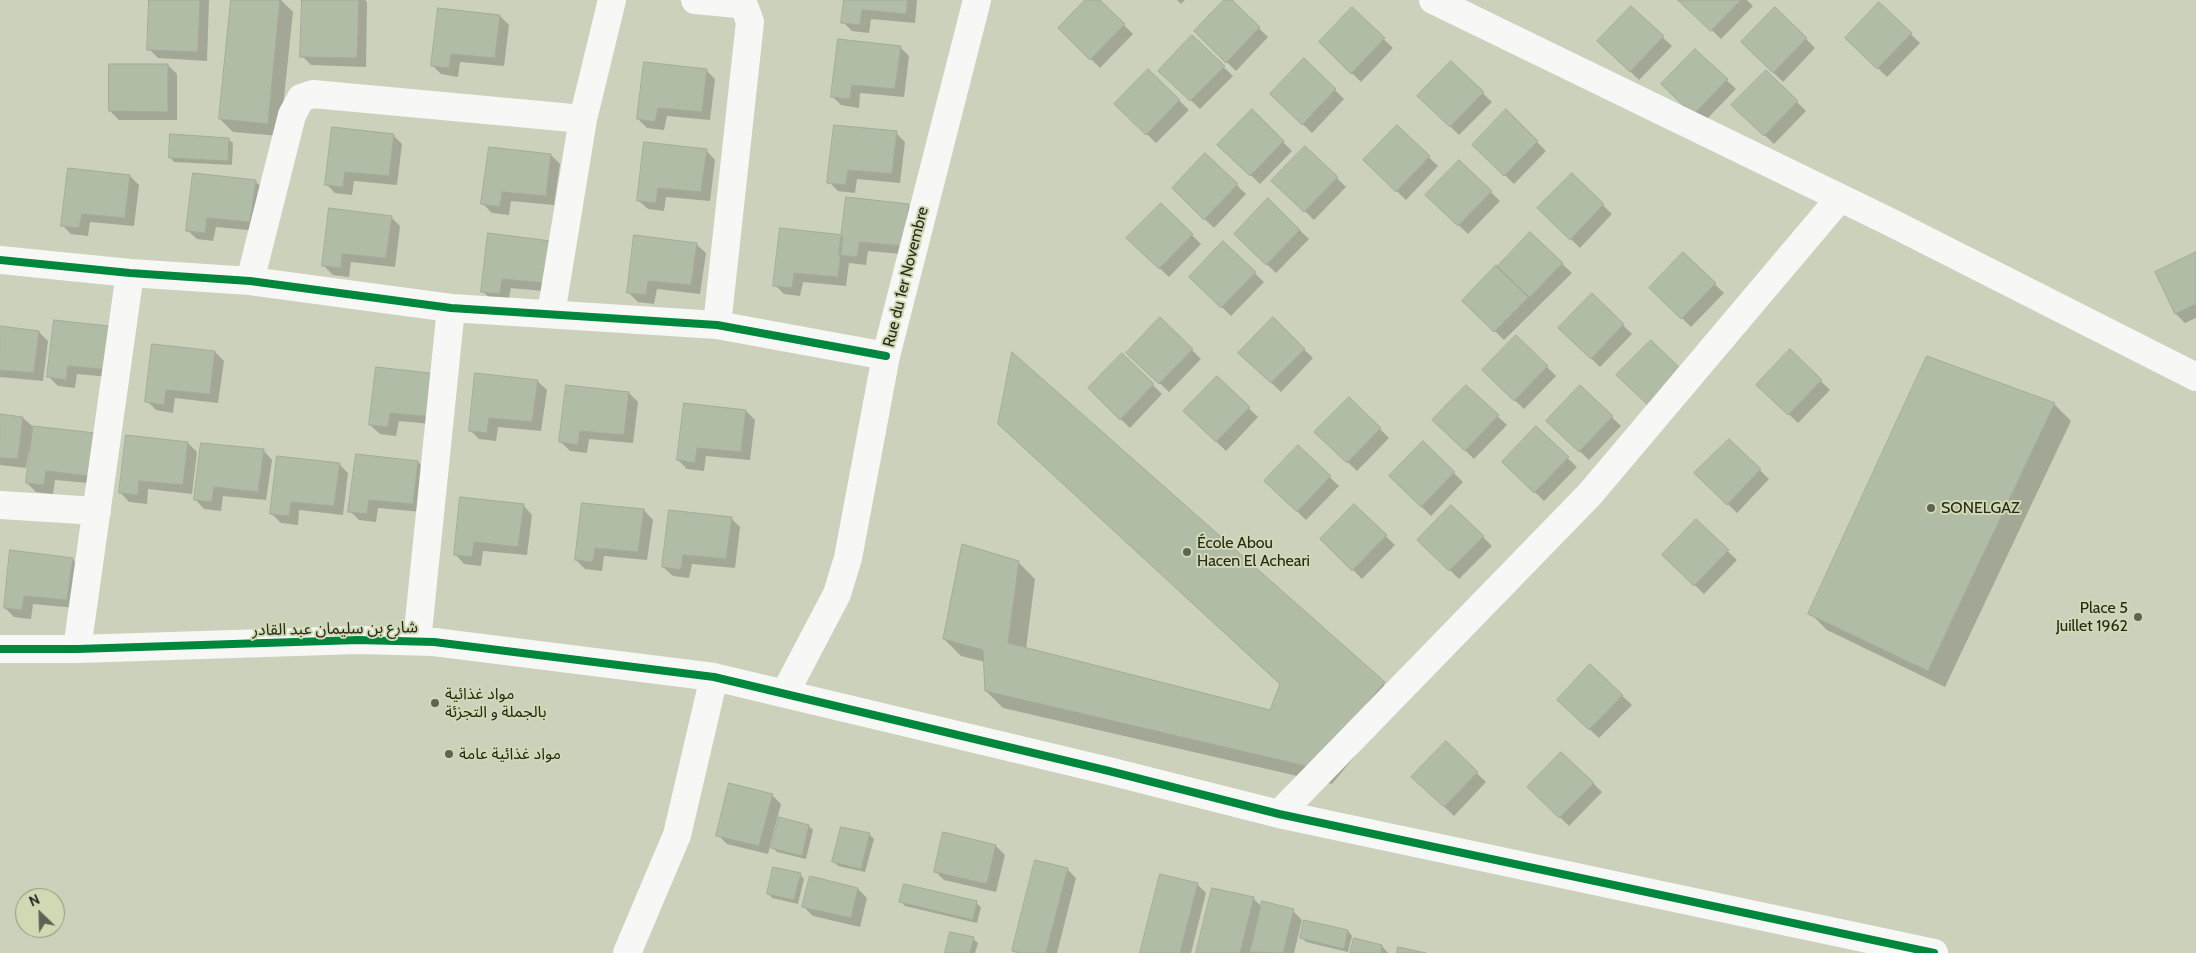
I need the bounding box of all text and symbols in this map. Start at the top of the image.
street label: Rue du 1er Novembre [879,205,933,349]
place label: SONELGAZ [1941,498,2020,518]
marker: SONELGAZ [1925,502,1937,514]
place label: École Abou Hacen El Acheari [1197,533,1310,571]
marker: École Abou Hacen El Acheari [1181,546,1193,558]
place label: Place 5 Juillet 1962 [2056,598,2128,636]
marker: Place 5 Juillet 1962 [2132,611,2144,623]
street label: شارع بن سليمان عبد القادر [252,618,418,640]
place label: مواد غذائية بالجملة و التجزئة [445,684,547,722]
marker: مواد غذائية بالجملة و التجزئة [429,697,441,709]
place label: مواد غذائية عامة [459,744,561,764]
marker: مواد غذائية عامة [443,748,455,760]
north arrow [15,888,65,938]
text: N [26,890,42,910]

